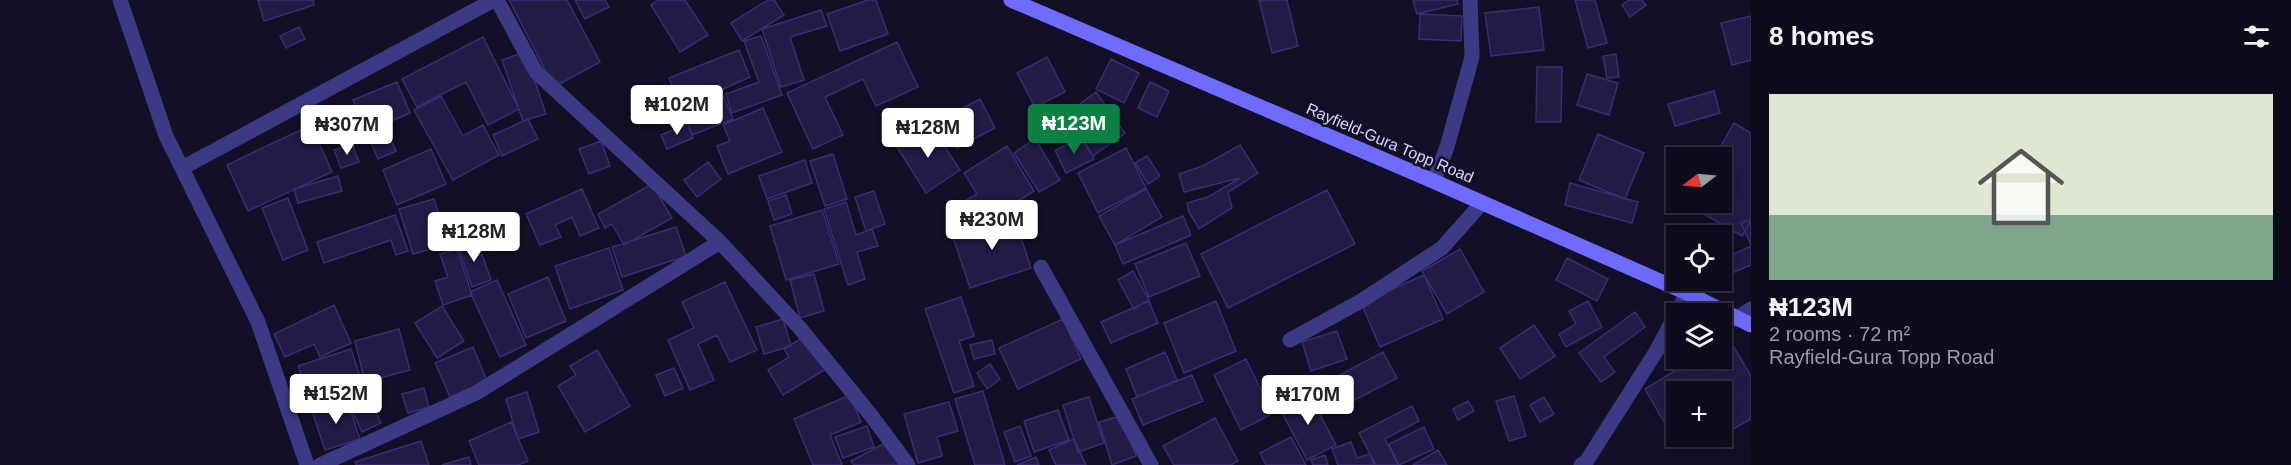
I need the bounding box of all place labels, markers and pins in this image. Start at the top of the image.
pin: ₦102M [635,85,719,136]
pin: ₦123M [1032,104,1116,155]
pin: ₦307M [305,105,389,156]
pin: ₦128M [886,108,970,159]
pin: ₦230M [950,200,1034,251]
pin: ₦128M [432,212,516,263]
pin: ₦152M [294,374,378,425]
pin: ₦170M [1266,375,1350,426]

